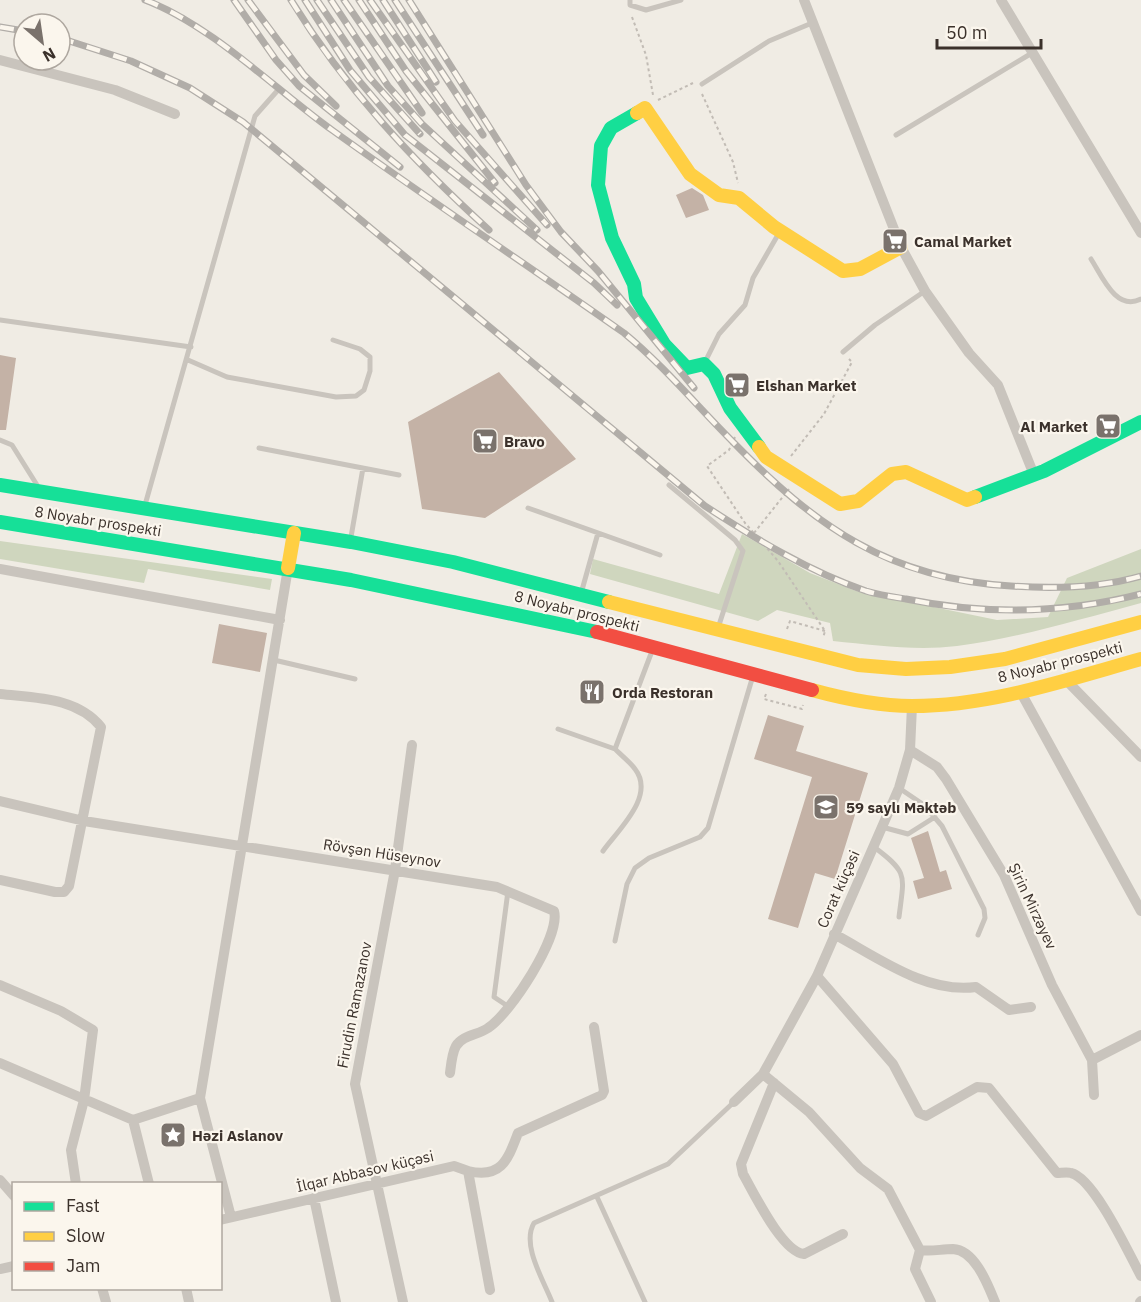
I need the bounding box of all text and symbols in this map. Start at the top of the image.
north arrow [12,12,72,72]
scale bar [937,12,1040,50]
text: 50 m [946,21,988,44]
text: N [39,44,59,67]
supermarket icon: Camal Market [880,226,910,256]
place label: Camal Market [914,232,1012,251]
supermarket icon: Elshan Market [722,370,752,400]
place label: Elshan Market [756,376,857,395]
supermarket icon: Al Market [1093,411,1123,441]
place label: Al Market [1020,417,1088,436]
supermarket icon: Bravo [470,426,500,456]
place label: Bravo [504,432,545,451]
street label: 8 Noyabr prospekti [33,502,163,540]
street label: 8 Noyabr prospekti [513,586,641,636]
street label: 8 Noyabr prospekti [996,637,1124,687]
restaurant icon: Orda Restoran [577,677,607,707]
place label: Orda Restoran [612,683,713,702]
school or university icon: 59 saylı Məktəb [811,792,841,822]
place label: 59 saylı Məktəb [846,798,956,817]
street label: Rövşən Hüseynov [322,834,443,872]
street label: Corat küçəsi [812,847,864,931]
street label: Şirin Mirzəyev [1005,860,1062,953]
street label: Firudin Ramazanov [332,940,376,1070]
place icon: Həzi Aslanov [158,1120,188,1150]
place label: Həzi Aslanov [192,1126,283,1145]
street label: İlqar Abbasov küçəsi [294,1146,436,1196]
legend [12,1182,222,1290]
text: Fast [66,1194,100,1217]
text: Slow [66,1224,105,1247]
text: Jam [66,1254,101,1277]

